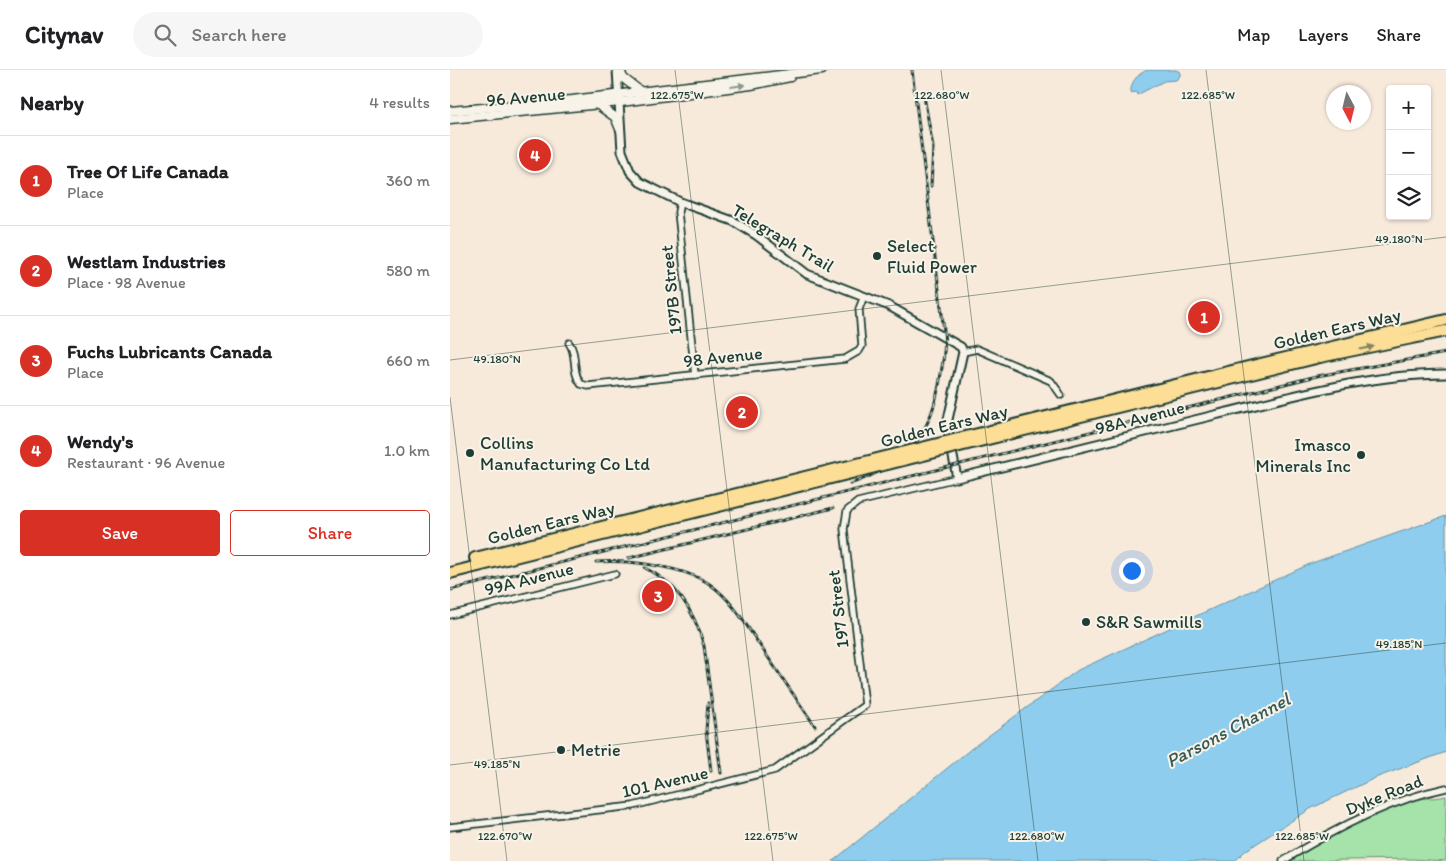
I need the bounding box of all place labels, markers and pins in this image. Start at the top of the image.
pin: 4 [519,136,551,174]
place label: Select Fluid Power [887,235,978,278]
marker: Select Fluid Power [871,250,883,262]
pin: 1 [1188,298,1220,336]
pin: 2 [726,393,758,431]
place label: Collins Manufacturing Co Ltd [480,432,650,475]
place label: Imasco Minerals Inc [1255,434,1351,477]
marker: Collins Manufacturing Co Ltd [464,447,476,459]
marker: Imasco Minerals Inc [1355,449,1367,461]
pin: 3 [642,577,674,615]
place label: S&R Sawmills [1096,611,1202,633]
marker: S&R Sawmills [1080,616,1092,628]
place label: Metrie [571,739,621,761]
marker: Metrie [555,744,567,756]

